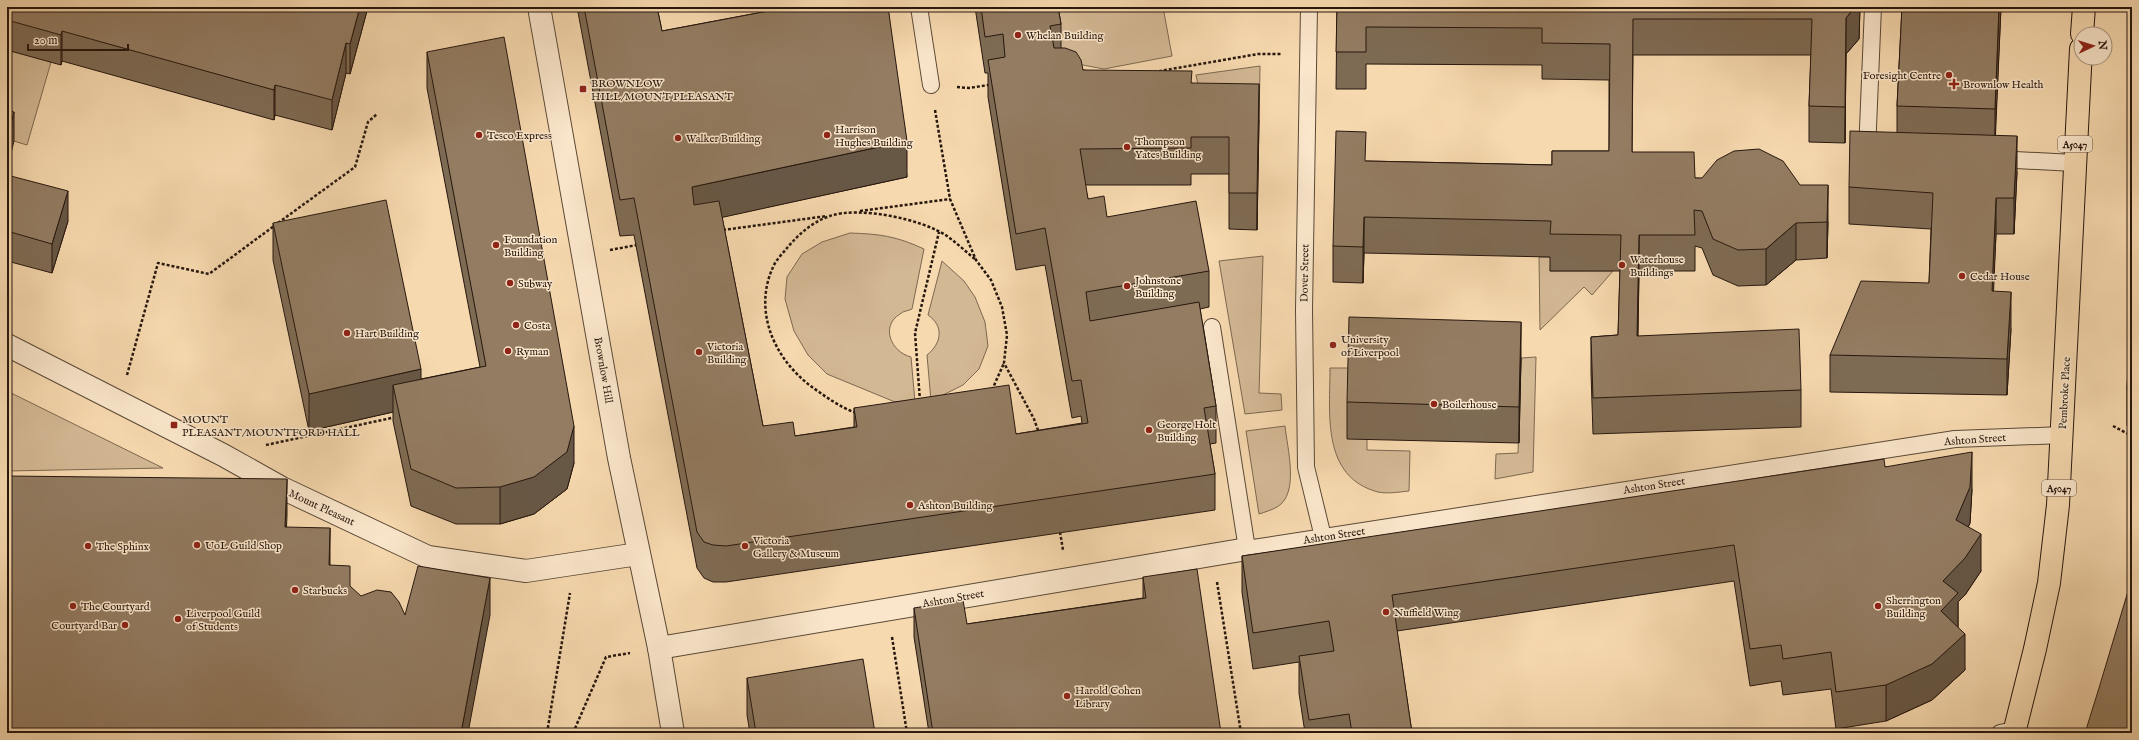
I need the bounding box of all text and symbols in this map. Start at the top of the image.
scale bar [28,26,128,52]
north arrow [2073,26,2113,66]
place label: Whelan Building [1026,29,1104,43]
marker: Whelan Building [1013,30,1023,40]
text: 20 m [34,33,57,48]
text: N [2095,39,2109,51]
place label: Foresight Centre [1863,69,1941,83]
marker: Foresight Centre [1944,70,1954,80]
place label: BROWNLOW HILL/MOUNT PLEASANT [591,77,733,104]
marker: Brownlow Health [1948,78,1960,90]
place label: Brownlow Health [1963,78,2043,92]
marker: BROWNLOW HILL/MOUNT PLEASANT [578,84,588,94]
place label: Harrison Hughes Building [835,123,914,150]
place label: Tesco Express [487,129,552,143]
marker: Tesco Express [474,130,484,140]
marker: Harrison Hughes Building [822,130,832,140]
place label: Walker Building [686,132,761,146]
marker: Walker Building [673,133,683,143]
place label: Thompson Yates Building [1135,135,1203,162]
road number: A5047 [2058,136,2092,152]
marker: Thompson Yates Building [1122,142,1132,152]
place label: Foundation Building [504,233,558,260]
marker: Foundation Building [491,240,501,250]
street label: Dover Street [1297,244,1313,302]
place label: Waterhouse Buildings [1630,253,1684,280]
marker: Waterhouse Buildings [1617,260,1627,270]
place label: Cedar House [1970,270,2030,284]
marker: Cedar House [1957,271,1967,281]
place label: Johnstone Building [1133,274,1181,301]
place label: Subway [518,277,553,291]
marker: Subway [505,278,515,288]
marker: Johnstone Building [1122,281,1132,291]
place label: Costa [524,319,550,333]
marker: Costa [511,320,521,330]
place label: Hart Building [355,327,420,341]
marker: Hart Building [342,328,352,338]
place label: University of Liverpool [1341,333,1399,360]
street label: Brownlow Hill [590,336,616,404]
place label: Victoria Building [706,340,748,367]
marker: University of Liverpool [1328,340,1338,350]
place label: Ryman [516,345,549,359]
marker: Ryman [503,346,513,356]
marker: Victoria Building [694,347,704,357]
street label: Pembroke Place [2056,356,2074,430]
place label: Boilerhouse [1442,398,1496,412]
marker: Boilerhouse [1429,399,1439,409]
place label: MOUNT PLEASANT/MOUNTFORD HALL [182,413,360,440]
place label: George Holt Building [1157,418,1216,445]
marker: MOUNT PLEASANT/MOUNTFORD HALL [169,420,179,430]
marker: George Holt Building [1144,425,1154,435]
street label: Ashton Street [1942,431,2007,449]
street label: Ashton Street [1621,474,1686,498]
road number: A5047 [2042,480,2076,496]
street label: Mount Pleasant [286,487,357,529]
place label: Ashton Building [917,499,994,513]
marker: Ashton Building [905,500,915,510]
street label: Ashton Street [1301,524,1366,548]
place label: Victoria Gallery & Museum [752,534,840,561]
place label: UoL Guild Shop [205,539,282,553]
place label: The Sphinx [96,540,150,554]
marker: UoL Guild Shop [192,540,202,550]
marker: The Sphinx [83,541,93,551]
marker: Victoria Gallery & Museum [740,541,750,551]
place label: Starbucks [303,584,347,598]
marker: Starbucks [290,585,300,595]
street label: Ashton Street [920,587,985,611]
place label: Sherrington Building [1886,594,1941,621]
place label: The Courtyard [81,600,150,614]
marker: The Courtyard [68,601,78,611]
marker: Sherrington Building [1873,601,1883,611]
place label: Nuffield Wing [1394,606,1460,620]
place label: Liverpool Guild of Students [186,607,260,634]
marker: Nuffield Wing [1381,607,1391,617]
marker: Liverpool Guild of Students [173,614,183,624]
place label: Courtyard Bar [51,619,117,633]
marker: Courtyard Bar [120,620,130,630]
place label: Harold Cohen Library [1075,684,1141,711]
marker: Harold Cohen Library [1062,691,1072,701]

